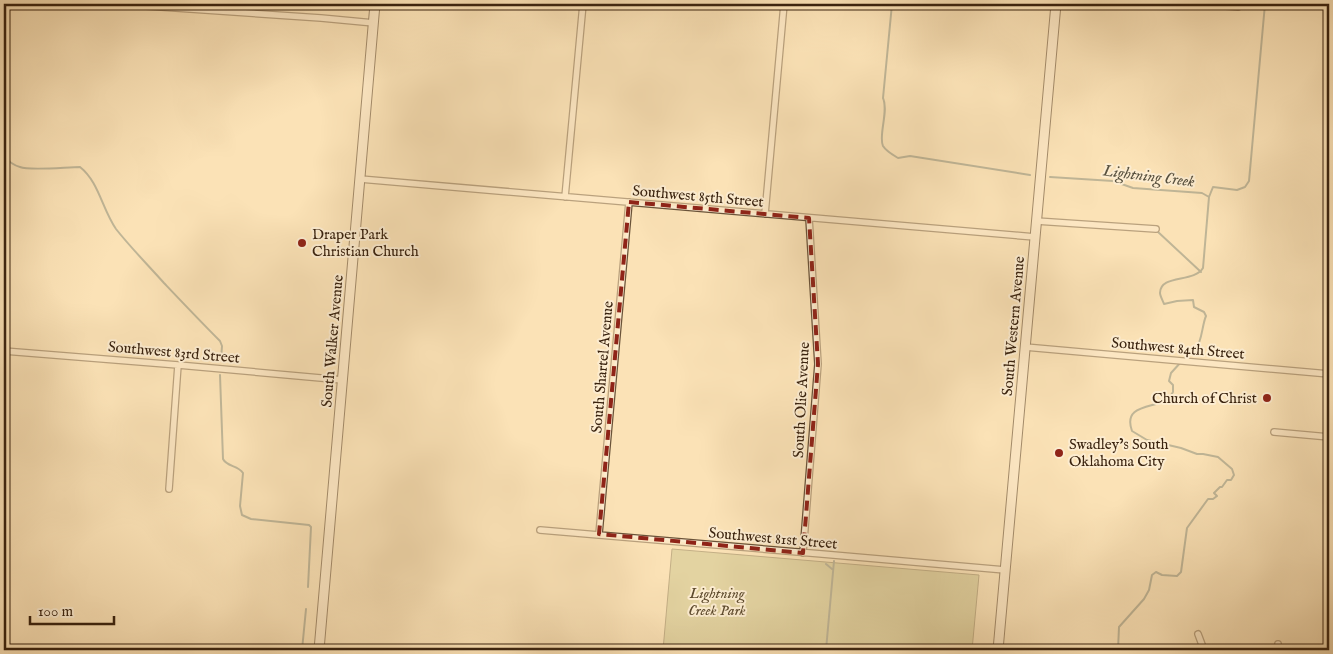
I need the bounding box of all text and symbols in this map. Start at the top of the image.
water label: Lightning Creek [1101,161,1196,193]
street label: Southwest 85th Street [631,181,764,212]
place label: Draper Park Christian Church [312,225,419,261]
marker: Draper Park Christian Church [296,237,308,249]
street label: South Western Avenue [998,255,1029,397]
street label: South Walker Avenue [317,274,348,408]
street label: South Shartel Avenue [587,300,618,434]
street label: Southwest 84th Street [1111,333,1245,364]
street label: Southwest 83rd Street [107,337,241,368]
street label: South Olie Avenue [789,341,814,459]
place label: Church of Christ [1152,389,1257,408]
marker: Church of Christ [1261,392,1273,404]
place label: Swadley’s South Oklahoma City [1069,435,1169,471]
marker: Swadley’s South Oklahoma City [1053,447,1065,459]
street label: Southwest 81st Street [708,523,838,554]
park label: Lightning Creek Park [688,584,746,620]
scale bar [30,594,114,626]
text: 100 m [38,602,74,621]

